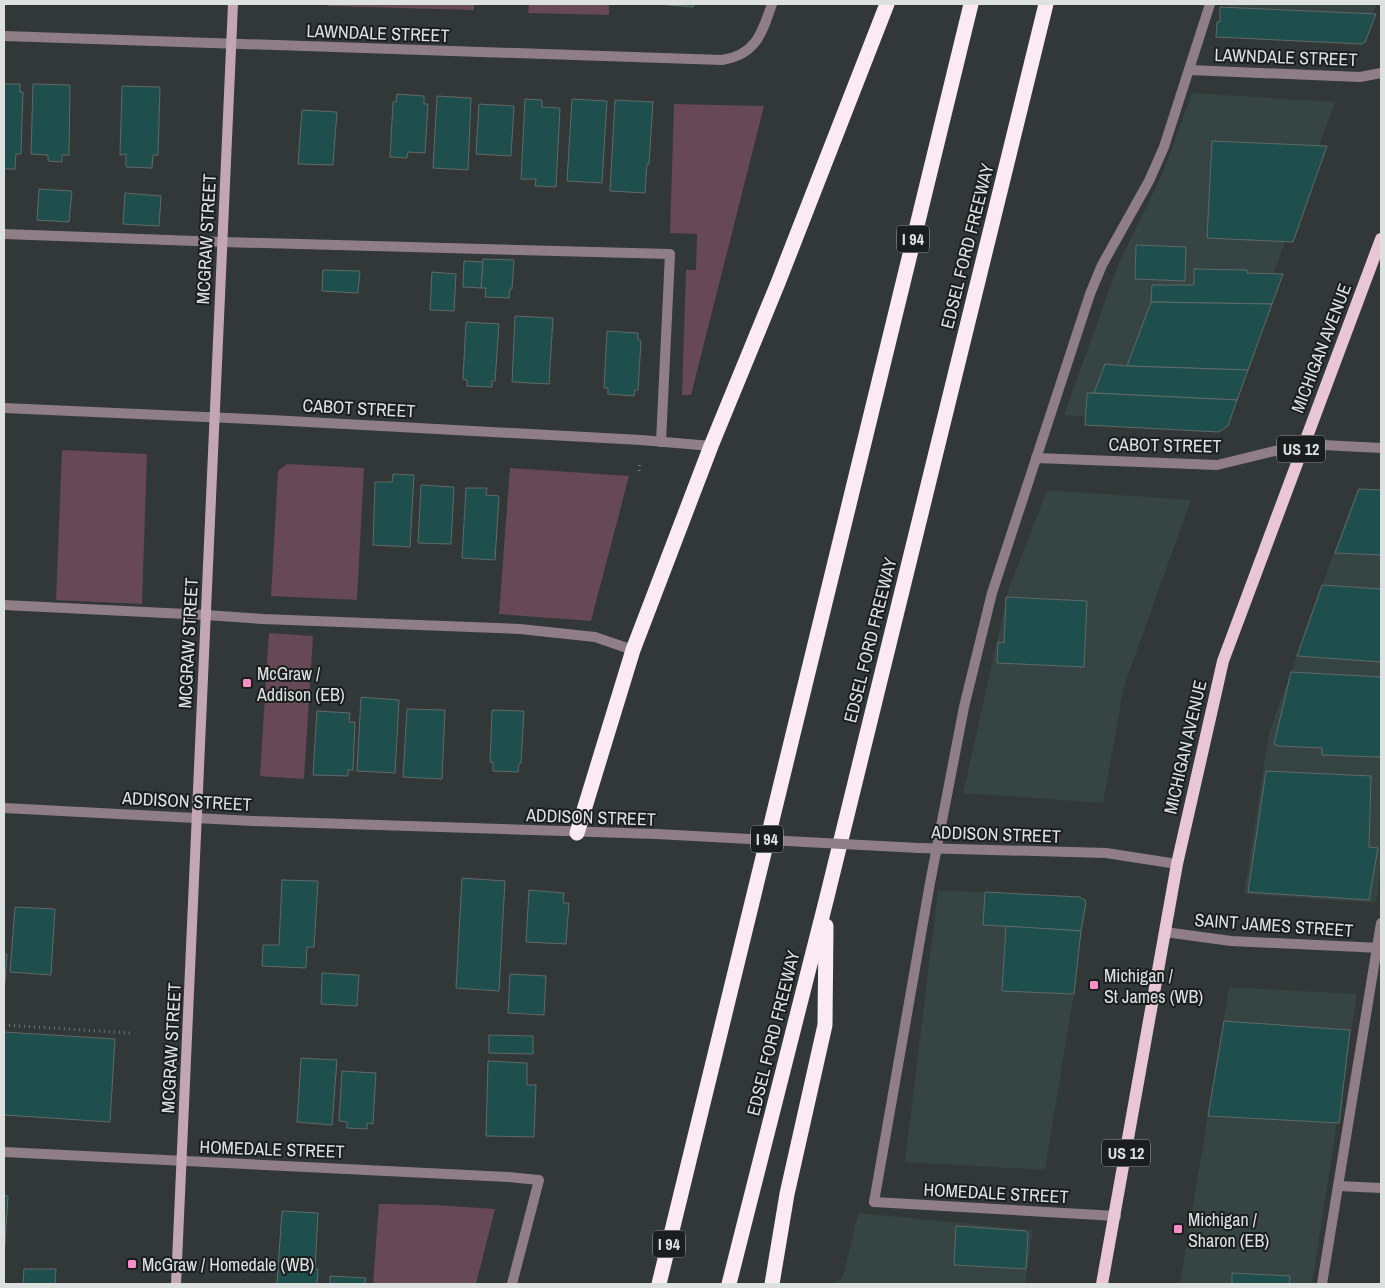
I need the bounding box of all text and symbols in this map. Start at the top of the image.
street label: LAWNDALE STREET [306,18,450,48]
street label: LAWNDALE STREET [1214,42,1358,72]
street label: EDSEL FORD FREEWAY [934,161,1000,331]
street label: MCGRAW STREET [190,173,222,305]
road number: I 94 [897,225,929,252]
street label: MICHIGAN AVENUE [1285,280,1357,416]
street label: CABOT STREET [302,393,416,423]
street label: CABOT STREET [1108,432,1222,458]
road number: US 12 [1277,436,1325,462]
street label: EDSEL FORD FREEWAY [837,555,903,725]
street label: MCGRAW STREET [172,577,204,709]
place label: McGraw / Addison (EB) [256,661,345,707]
marker: McGraw / Addison (EB) [241,677,253,689]
street label: MICHIGAN AVENUE [1157,678,1213,816]
street label: ADDISON STREET [121,785,252,817]
street label: ADDISON STREET [525,802,656,832]
street label: ADDISON STREET [930,819,1061,849]
road number: I 94 [751,826,783,852]
street label: SAINT JAMES STREET [1194,907,1354,943]
street label: EDSEL FORD FREEWAY [740,948,806,1118]
place label: Michigan / St James (WB) [1104,963,1203,1009]
marker: Michigan / St James (WB) [1088,979,1100,991]
street label: MCGRAW STREET [155,982,187,1114]
street label: HOMEDALE STREET [199,1134,345,1164]
road number: US 12 [1102,1140,1150,1166]
street label: HOMEDALE STREET [923,1177,1069,1209]
place label: Michigan / Sharon (EB) [1188,1207,1269,1253]
marker: Michigan / Sharon (EB) [1172,1223,1184,1235]
road number: I 94 [653,1230,685,1258]
place label: McGraw / Homedale (WB) [142,1252,314,1277]
marker: McGraw / Homedale (WB) [126,1258,138,1270]

